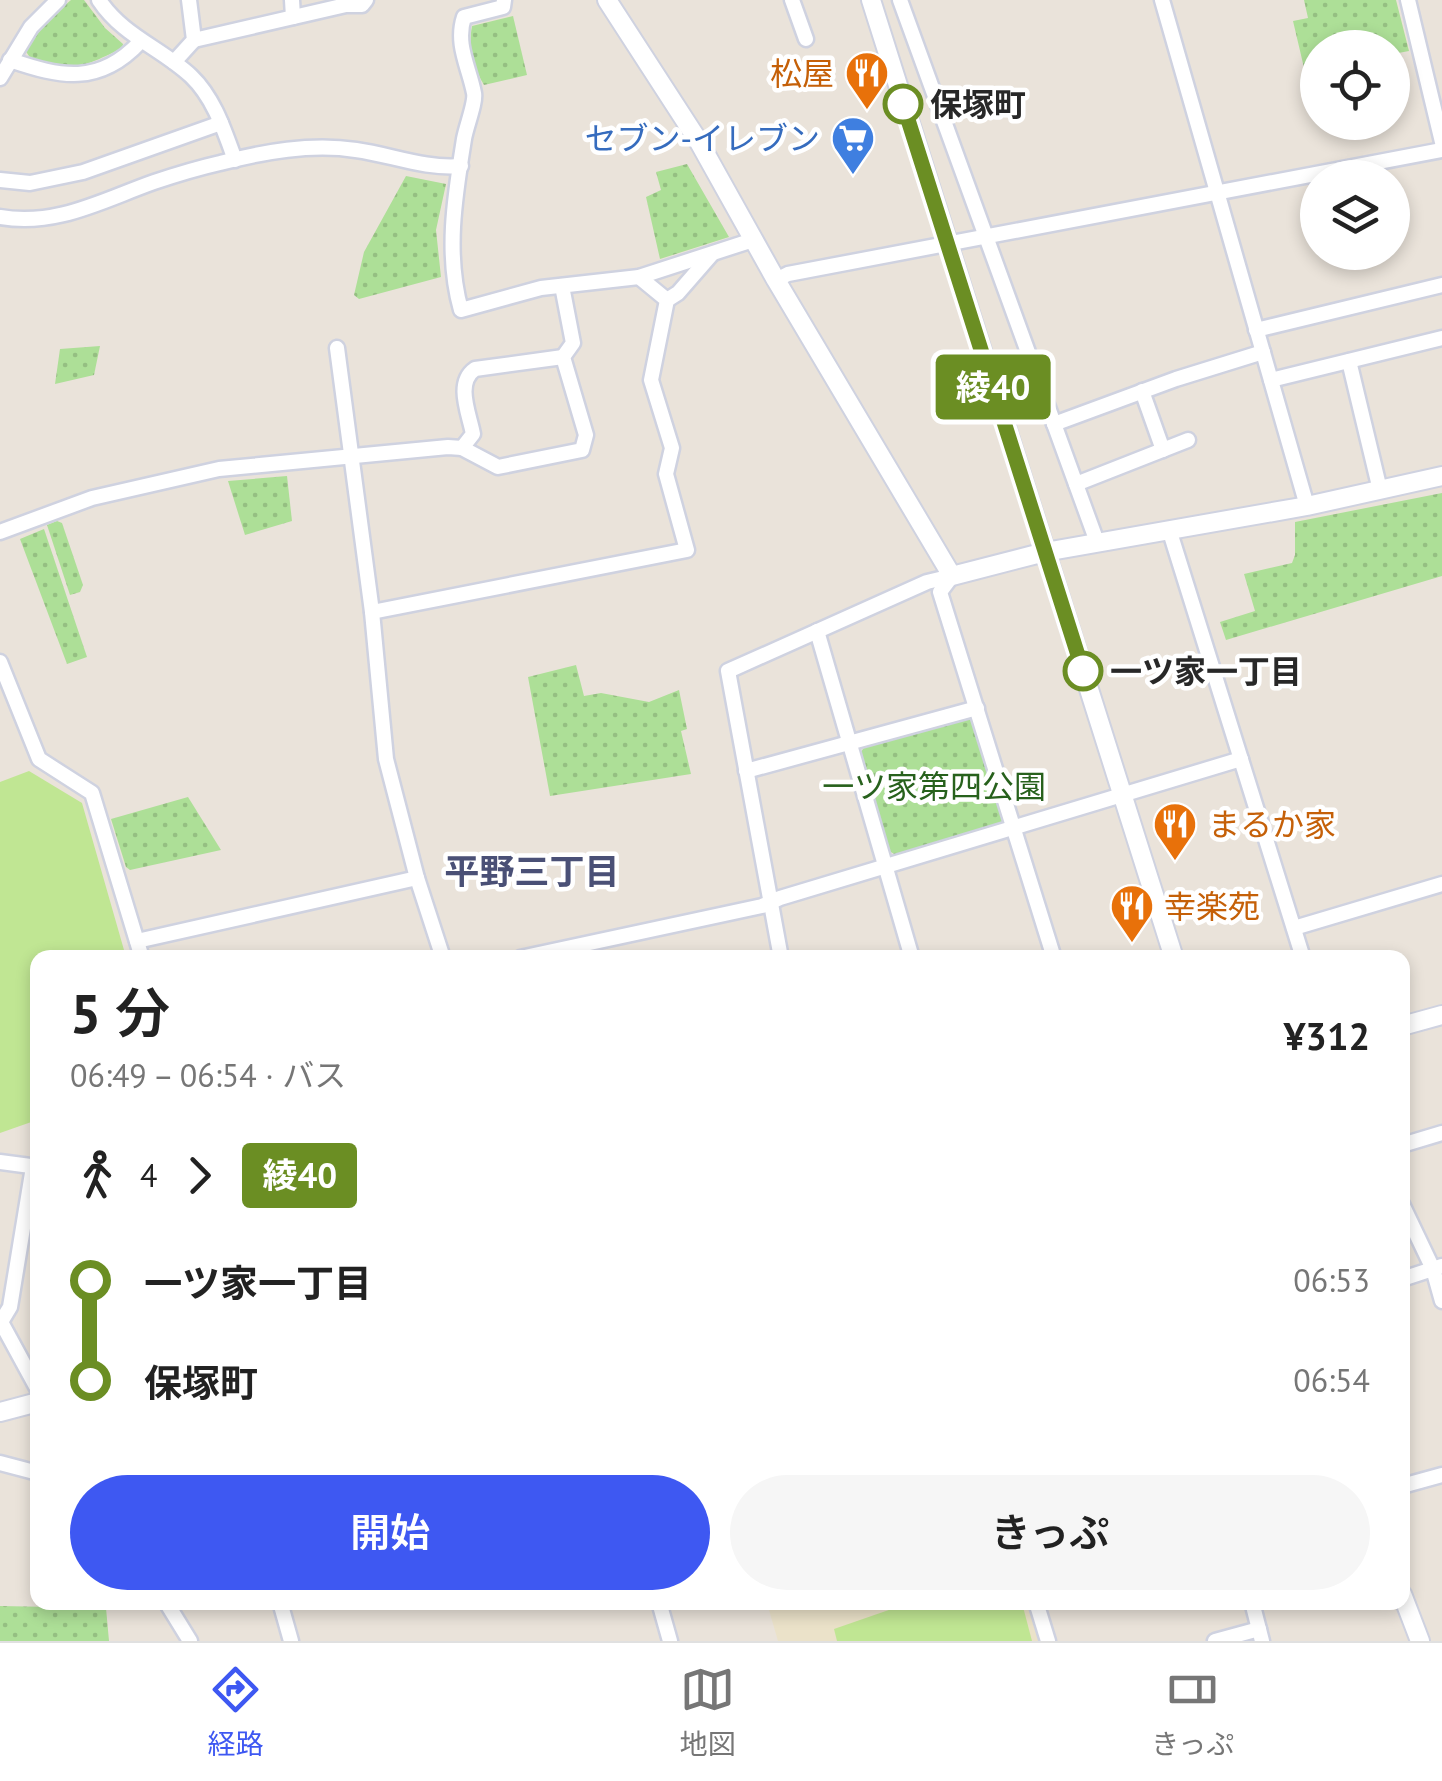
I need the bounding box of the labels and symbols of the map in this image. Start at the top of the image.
restaurant icon: 松屋 [844,50,890,111]
place label: 松屋 [770,52,834,94]
place label: 保塚町 [930,83,1026,125]
marker: 保塚町 [884,85,922,123]
supermarket icon: セブン-イレブン [830,115,876,176]
place label: セブン-イレブン [584,117,820,159]
line badge: 綾40 [936,354,1050,420]
place label: 一ツ家一丁目 [1110,650,1302,692]
marker: 一ツ家一丁目 [1064,652,1102,690]
park label: 一ツ家第四公園 [822,765,1046,807]
restaurant icon: まるか家 [1152,801,1198,862]
place label: まるか家 [1208,803,1336,845]
district label: 平野三丁目 [444,848,620,894]
restaurant icon: 幸楽苑 [1109,883,1155,944]
place label: 幸楽苑 [1164,885,1260,927]

